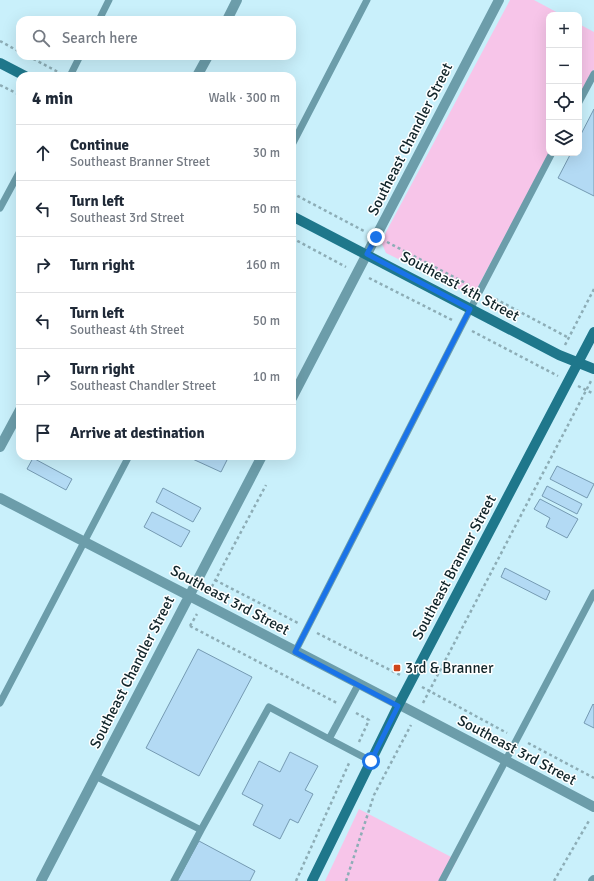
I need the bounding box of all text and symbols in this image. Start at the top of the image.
map controls [546,12,582,156]
button: + [546,12,582,48]
search box [16,16,296,60]
icon: search [30,27,52,49]
text: Search here [62,29,138,47]
button: − [546,48,582,84]
street label: Southeast Chandler Street [364,60,456,218]
button: locate [546,84,582,120]
text: 4 min [32,88,73,109]
text: Walk · 300 m [209,90,280,106]
button: layers [546,120,582,156]
text: Continue [70,136,129,154]
icon: ahead [32,142,54,164]
text: 30 m [253,145,280,161]
text: Southeast Branner Street [70,154,210,170]
text: Turn left [70,192,124,210]
icon: left [32,198,54,220]
text: 50 m [253,201,280,217]
text: Southeast 3rd Street [70,210,184,226]
route end [367,228,385,246]
street label: Southeast 4th Street [398,247,522,325]
icon: right [32,254,54,276]
text: Turn right [70,256,135,274]
text: 160 m [246,257,280,273]
text: Turn left [70,304,124,322]
icon: left [32,310,54,332]
text: 50 m [253,313,280,329]
text: Southeast 4th Street [70,322,184,338]
text: Turn right [70,360,135,378]
icon: right [32,366,54,388]
text: 10 m [253,369,280,385]
text: Southeast Chandler Street [70,378,216,394]
icon: arrive [32,422,54,444]
text: Arrive at destination [70,424,205,442]
street label: Southeast Branner Street [408,491,500,643]
street label: Southeast 3rd Street [168,561,292,639]
street label: Southeast Chandler Street [86,593,178,751]
place label: 3rd & Branner [405,659,494,677]
marker: 3rd & Branner [392,663,402,673]
street label: Southeast 3rd Street [455,711,579,789]
route start [362,752,380,770]

